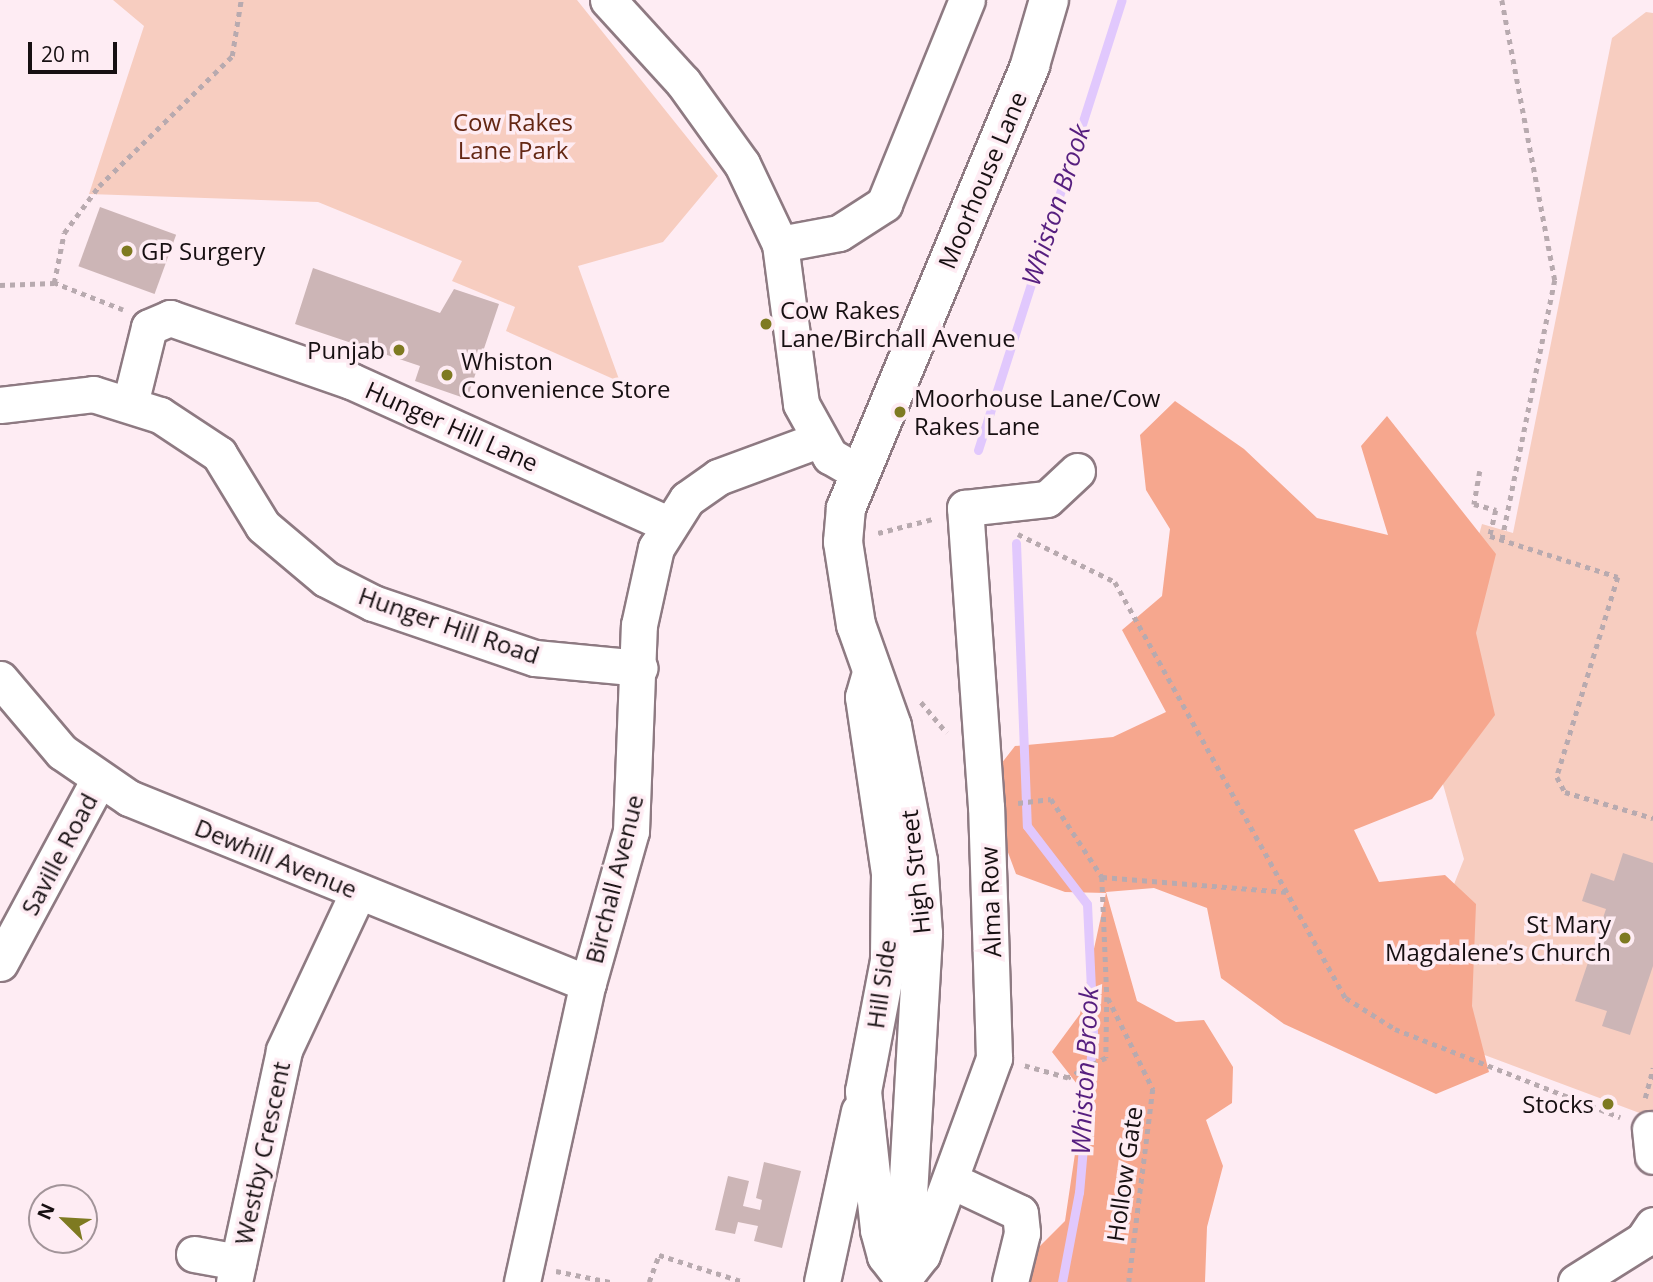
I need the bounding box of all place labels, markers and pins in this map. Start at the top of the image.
place label: GP Surgery [141,237,265,265]
marker: GP Surgery [119,243,135,259]
place label: Cow Rakes Lane/Birchall Avenue [780,296,1016,352]
marker: Cow Rakes Lane/Birchall Avenue [758,316,774,332]
place label: Punjab [307,336,385,364]
marker: Punjab [391,342,407,358]
place label: Whiston Convenience Store [461,347,670,403]
marker: Whiston Convenience Store [439,367,455,383]
place label: Moorhouse Lane/Cow Rakes Lane [914,384,1160,440]
marker: Moorhouse Lane/Cow Rakes Lane [892,404,908,420]
place label: St Mary Magdalene’s Church [1385,910,1611,966]
marker: St Mary Magdalene’s Church [1617,930,1633,946]
place label: Stocks [1522,1090,1594,1118]
marker: Stocks [1600,1096,1616,1112]

